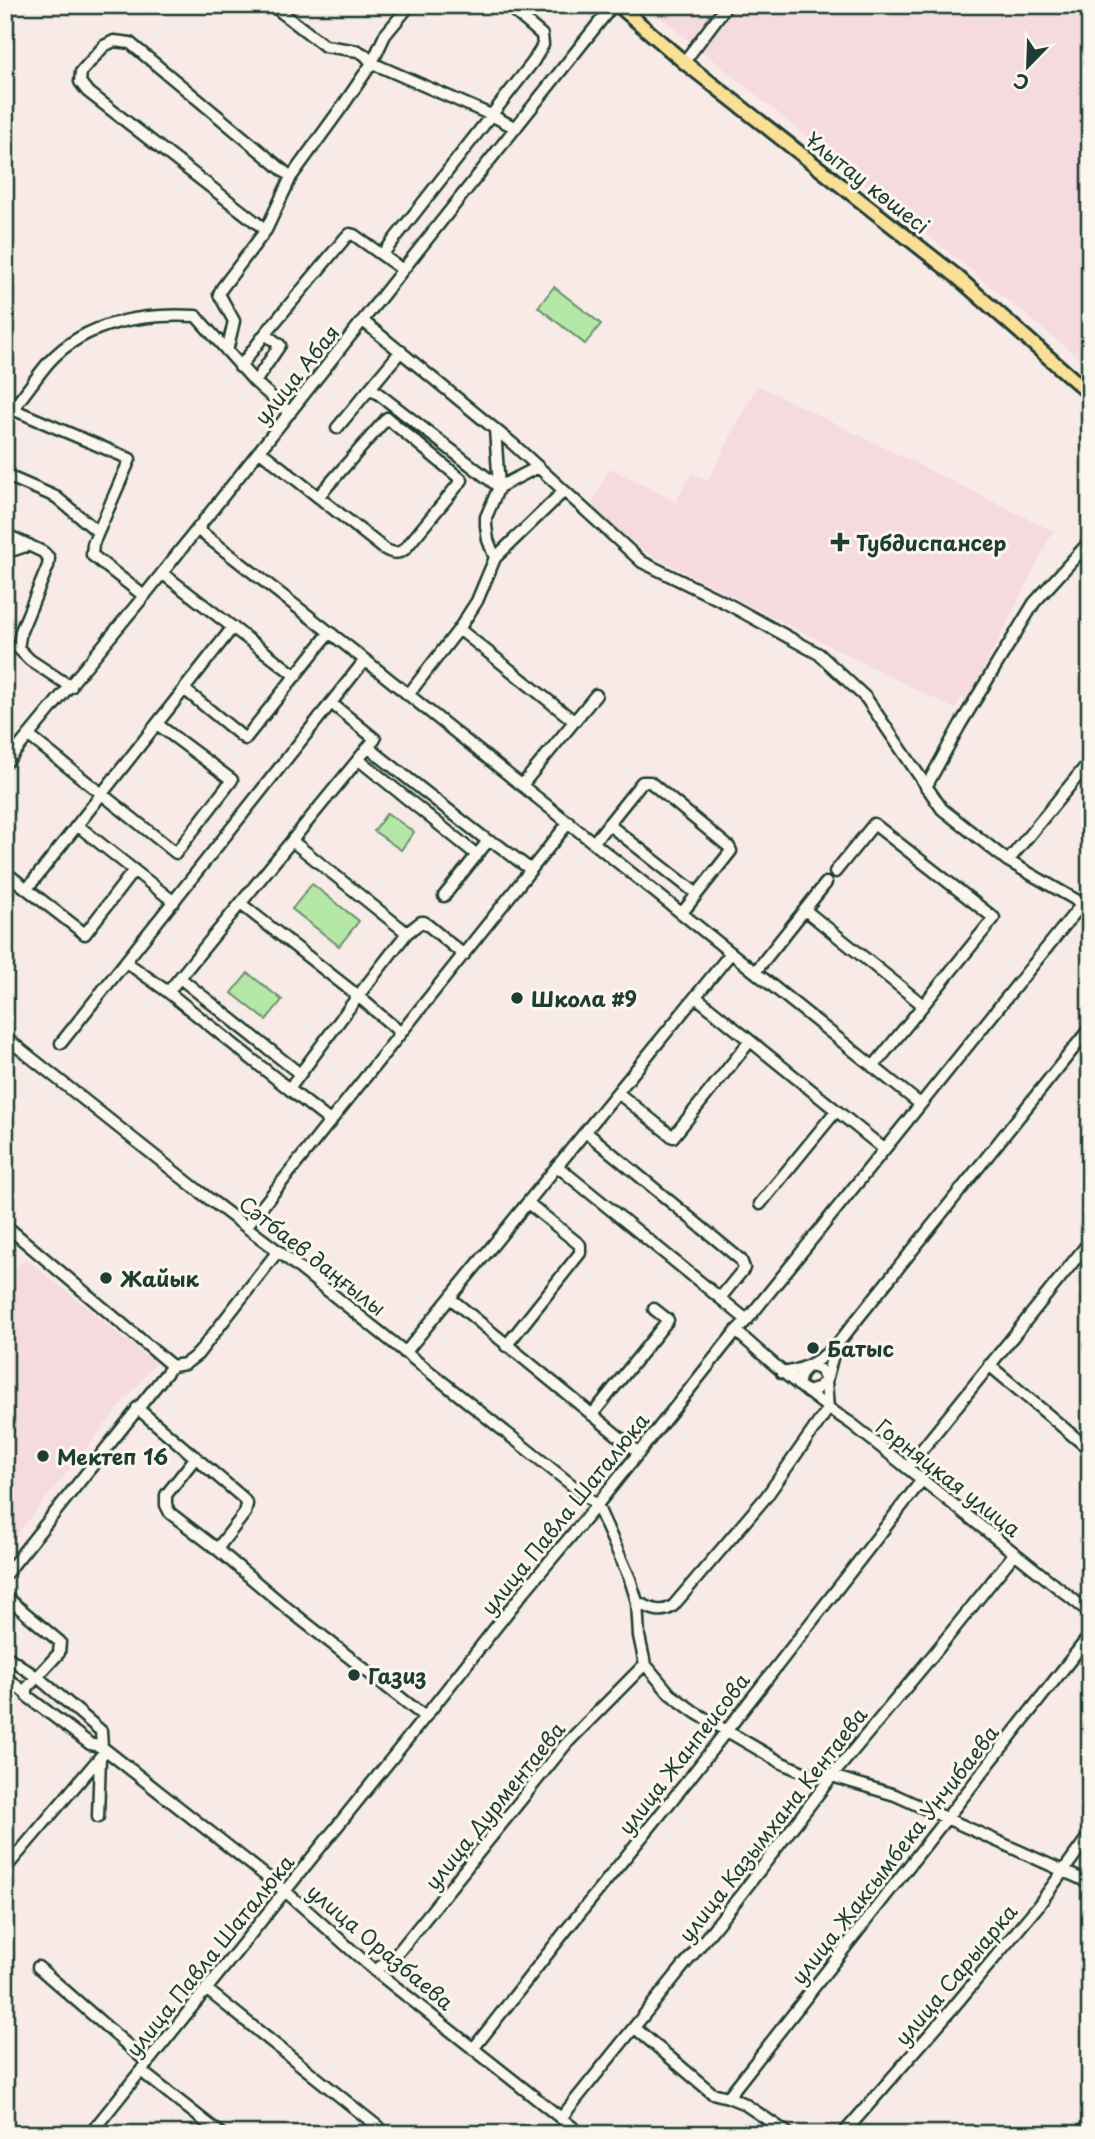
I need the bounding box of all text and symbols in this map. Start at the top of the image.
north arrow [993,32,1064,102]
text: С [1009,67,1033,98]
street label: Ұлытау көшесі [799,123,937,241]
street label: улица Абая [246,317,346,431]
place label: Тубдиспансер [856,526,1006,558]
marker: Тубдиспансер [830,532,850,552]
place label: Школа #9 [531,982,637,1014]
marker: Школа #9 [509,990,525,1006]
street label: Сәтбаев даңғылы [232,1187,394,1323]
place label: Жайык [120,1262,200,1294]
marker: Жайык [98,1270,114,1286]
place label: Батыс [827,1332,894,1364]
marker: Батыс [805,1340,821,1356]
street label: улица Павла Шаталюка [472,1405,656,1621]
street label: Горняцкая улица [870,1410,1029,1544]
place label: Мектеп 16 [57,1440,168,1472]
marker: Мектеп 16 [35,1448,51,1464]
place label: Газиз [368,1659,427,1691]
street label: улица Жанпеисова [609,1665,757,1841]
marker: Газиз [346,1667,362,1683]
street label: улица Казымхана Кентаева [670,1700,874,1948]
street label: улица Дурментаева [416,1714,572,1896]
street label: улица Жаксымбека Унчибаева [782,1717,1006,1991]
street label: улица Павла Шаталюка [117,1847,301,2063]
street label: улица Оразбаева [301,1875,461,2017]
street label: улица Сарыарка [886,1896,1024,2052]

